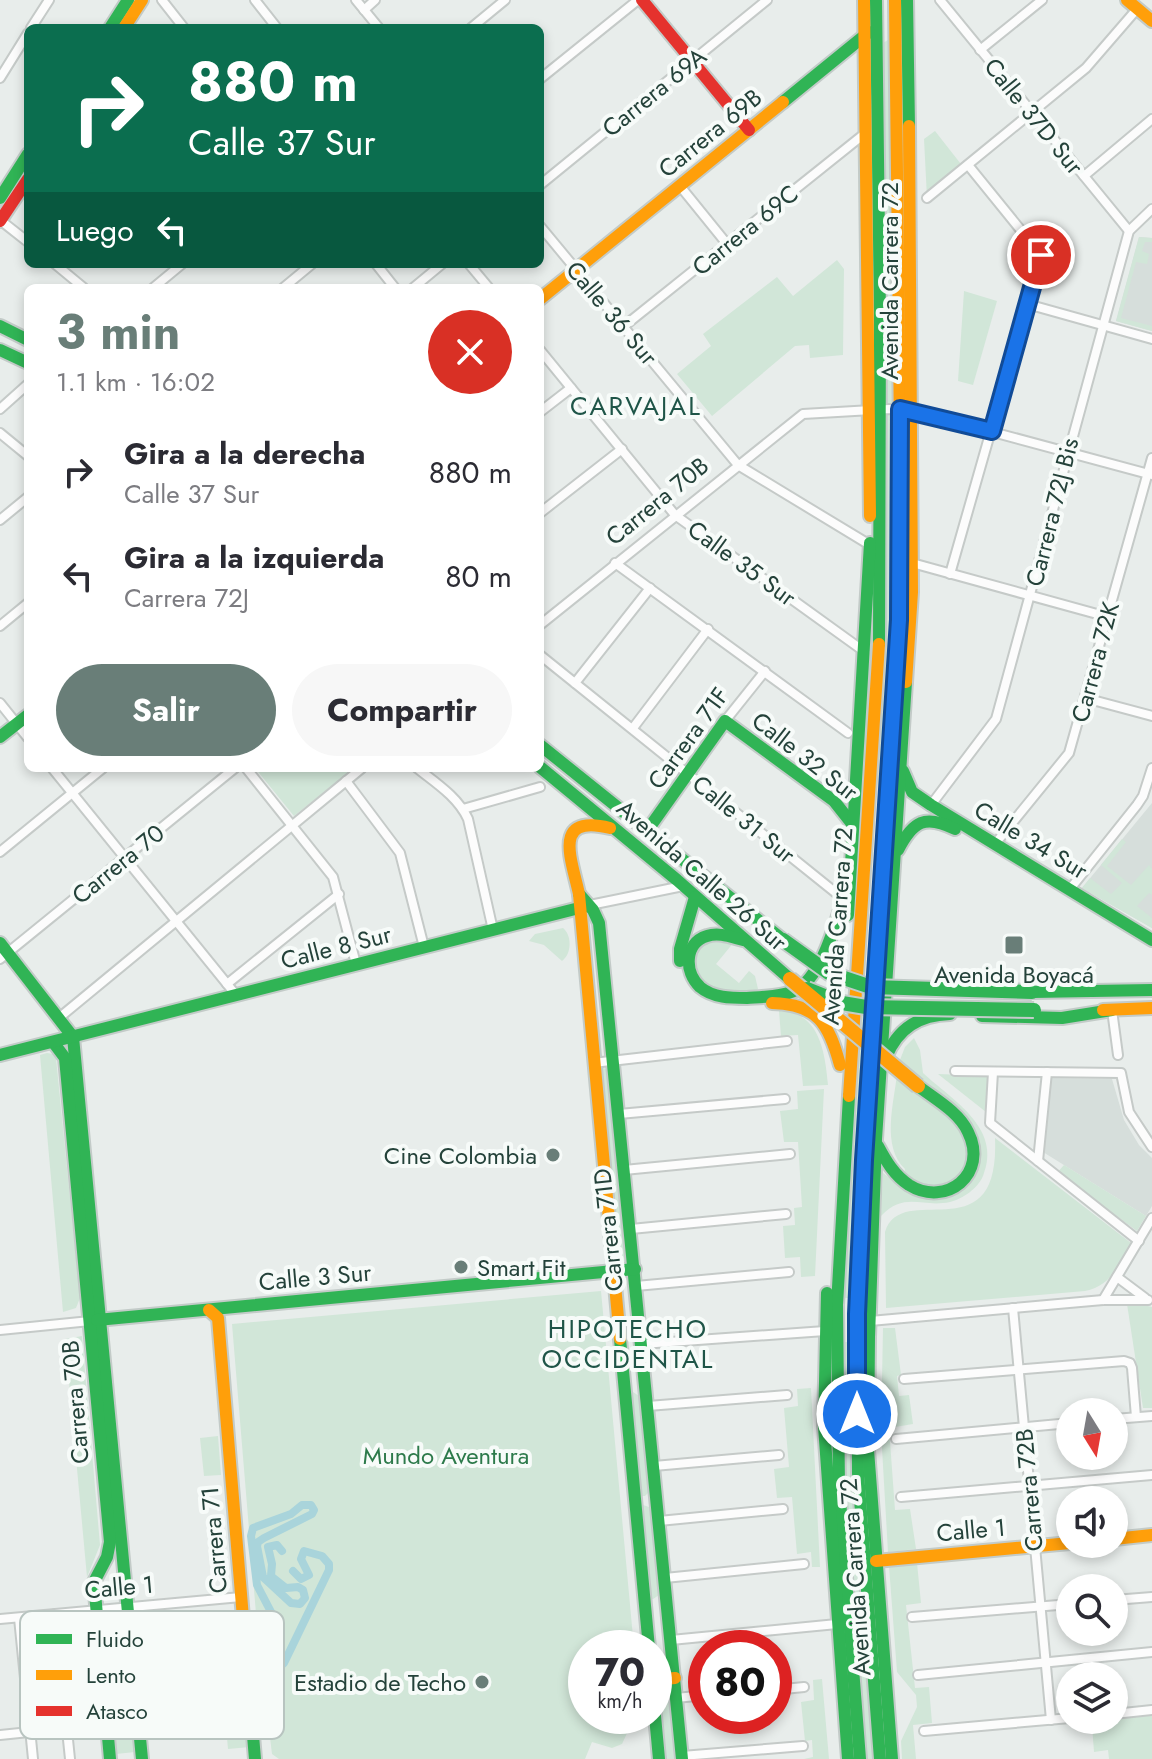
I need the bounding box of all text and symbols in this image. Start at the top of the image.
street label: Carrera 69A [594,39,714,145]
text: 880 m [188,41,358,122]
street label: Calle 37D Sur [976,50,1093,183]
icon: right [56,56,160,160]
street label: Carrera 69B [651,80,769,186]
text: Calle 37 Sur [188,116,376,168]
street label: Carrera 69C [684,176,806,284]
street label: Avenida Carrera 72 [872,182,907,380]
icon: left [150,208,194,252]
text: Luego [56,209,134,252]
pin [1007,221,1075,289]
icon: arrive [1019,233,1063,277]
street label: Calle 36 Sur [558,253,667,373]
text: 3 min [56,298,180,367]
button: close [428,310,512,394]
text: 1.1 km · 16:02 [56,363,215,401]
district label: CARVAJAL [570,387,702,425]
text: Gira a la derecha [124,432,365,475]
street label: Carrera 72J Bis [1017,434,1087,590]
street label: Carrera 70B [598,448,716,554]
icon: right [56,450,100,494]
text: 880 m [429,451,512,494]
text: Calle 37 Sur [124,475,260,513]
street label: Calle 35 Sur [681,512,804,615]
text: Gira a la izquierda [124,536,384,579]
icon: left [56,554,100,598]
text: 80 m [445,555,512,598]
text: Carrera 72J [124,579,249,617]
street label: Carrera 72K [1062,598,1128,726]
button: Salir [56,664,276,756]
button: Compartir [292,664,512,756]
street label: Carrera 71F [639,680,737,796]
street label: Calle 32 Sur [744,703,866,809]
street label: Calle 31 Sur [685,766,804,872]
street label: Avenida Calle 26 Sur [609,791,795,959]
street label: Calle 34 Sur [968,792,1095,888]
street label: Carrera 70 [64,816,172,912]
street label: Avenida Carrera 72 [813,826,861,1026]
street label: Calle 8 Sur [277,916,396,978]
marker: Avenida Boyacá [1003,934,1025,956]
place label: Avenida Boyacá [934,957,1094,992]
place label: Cine Colombia [384,1138,537,1173]
marker: Cine Colombia [544,1146,562,1164]
street label: Carrera 71D [584,1167,632,1293]
place label: Smart Fit [477,1250,566,1285]
street label: Calle 3 Sur [257,1255,374,1299]
marker: Smart Fit [452,1258,470,1276]
district label: HIPOTECHO OCCIDENTAL [541,1310,715,1378]
street label: Carrera 70B [52,1339,98,1465]
position arrow [815,1372,899,1456]
north arrow [1056,1398,1128,1470]
map controls [1056,1398,1128,1734]
street label: Carrera 72B [1006,1427,1052,1553]
park label: Mundo Aventura [363,1438,529,1473]
street label: Avenida Carrera 72 [831,1477,879,1677]
street label: Carrera 71 [192,1485,236,1595]
button: sound [1056,1486,1128,1558]
street label: Calle 1 [935,1510,1007,1550]
street label: Calle 1 [83,1567,155,1607]
button: search [1056,1574,1128,1646]
legend [20,1611,284,1739]
text: Fluido [86,1623,144,1655]
speed limit sign: 80 [688,1630,792,1734]
text: 70 [595,1643,645,1701]
text: Lento [86,1659,136,1691]
button: layers [1056,1662,1128,1734]
place label: Estadio de Techo [294,1665,466,1700]
marker: Estadio de Techo [473,1673,491,1691]
text: km/h [597,1687,643,1716]
text: Atasco [86,1695,148,1727]

